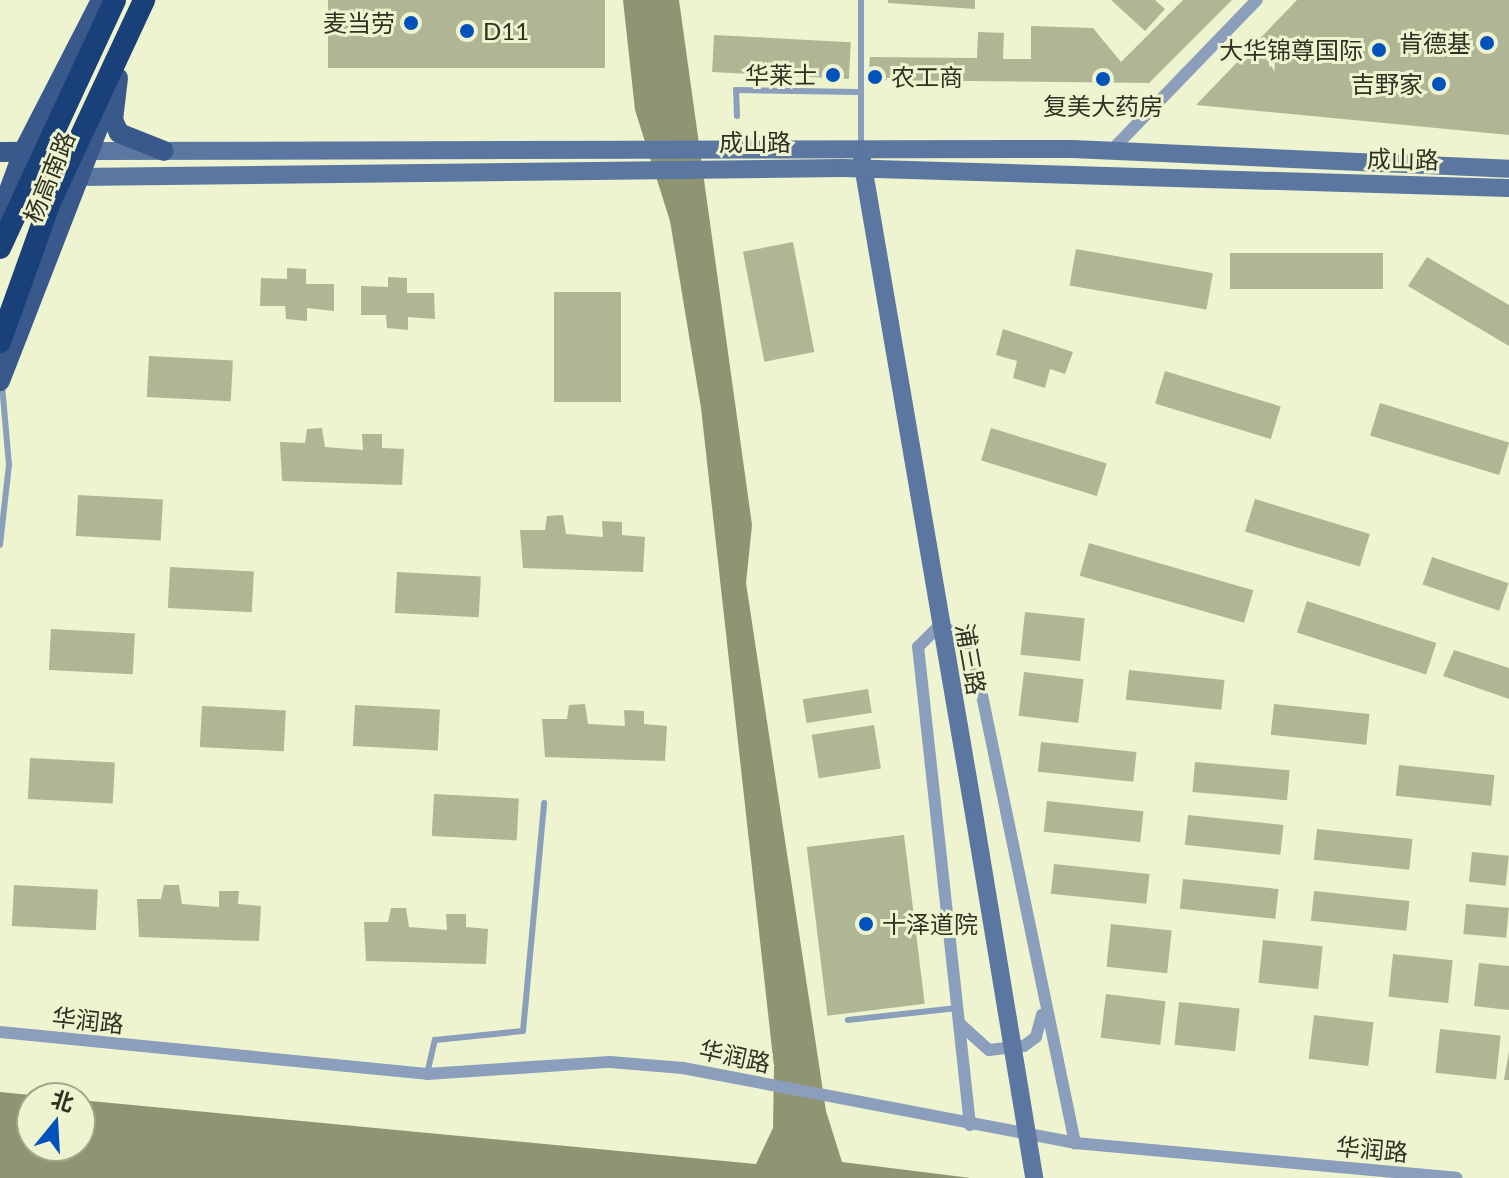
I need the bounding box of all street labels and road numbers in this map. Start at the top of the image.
street label: 杨高南路 [18,127,80,227]
street label: 成山路 [719,128,791,156]
street label: 成山路 [1367,144,1439,174]
street label: 浦三路 [951,621,991,697]
street label: 华润路 [51,1002,125,1038]
street label: 华润路 [697,1034,773,1078]
street label: 华润路 [1335,1132,1409,1166]

